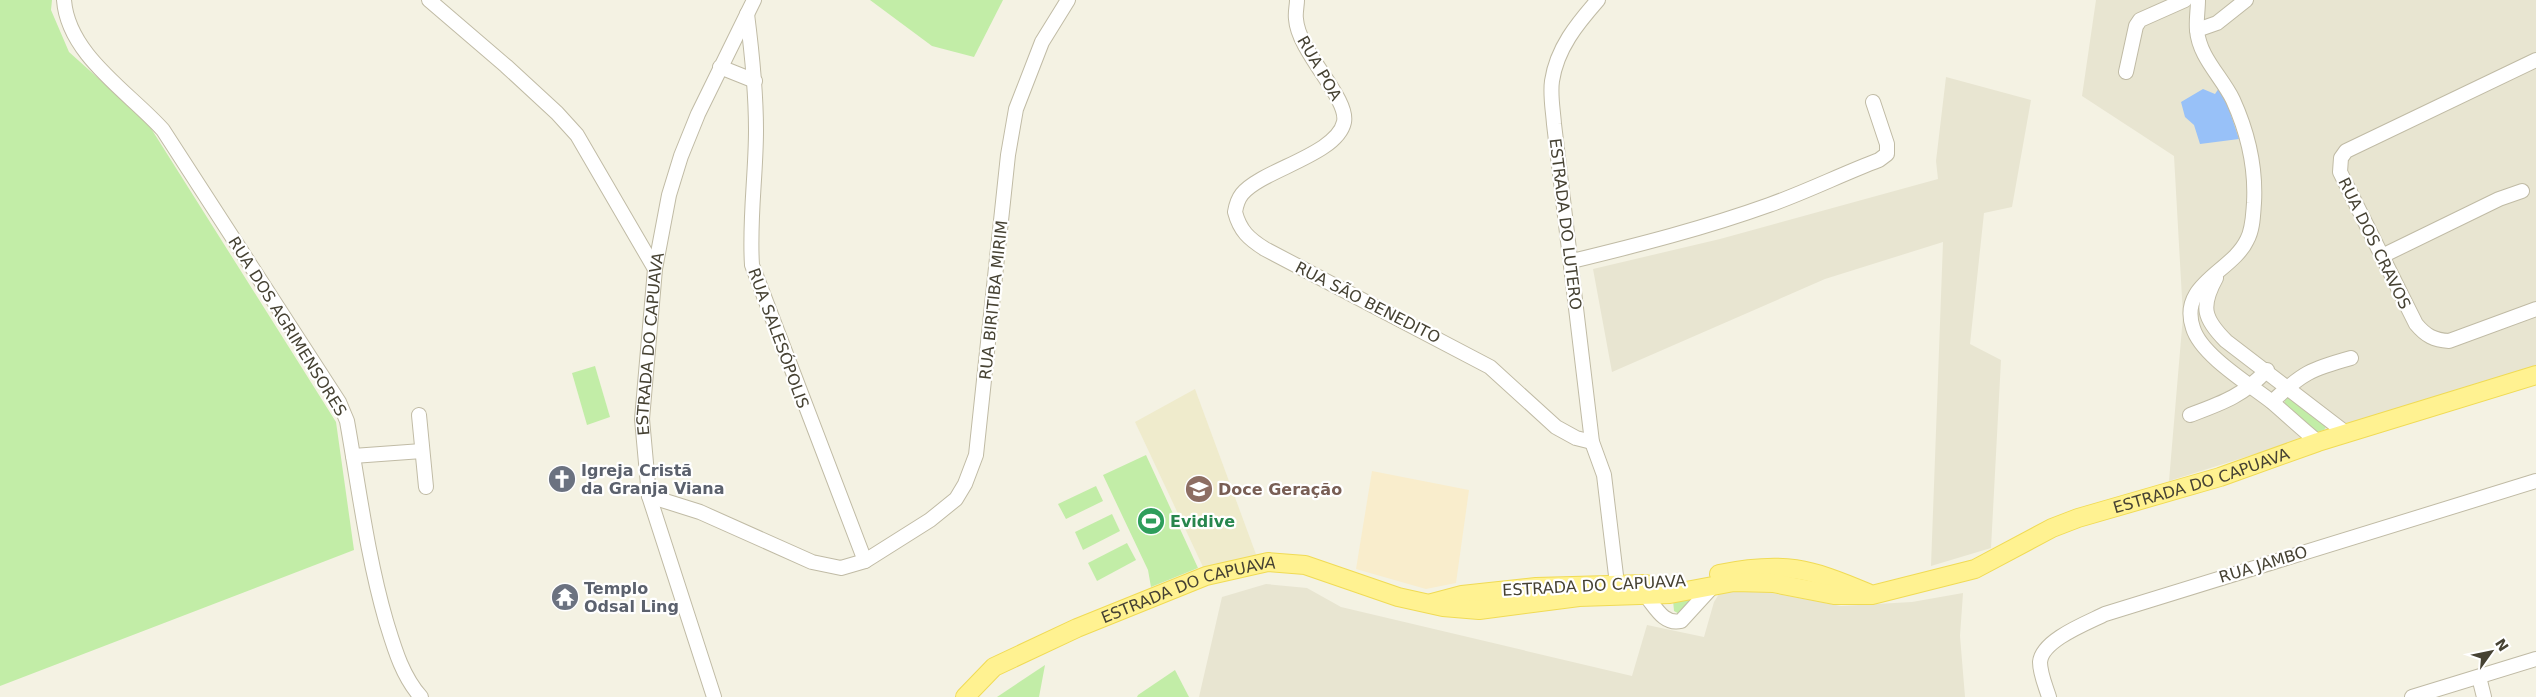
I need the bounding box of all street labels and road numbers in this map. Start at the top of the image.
street label: RUA POA [1293,32,1346,104]
street label: ESTRADA DO LUTERO [1546,137,1585,311]
street label: RUA DOS CRAVOS [2334,174,2415,312]
street label: RUA BIRITIBA MIRIM [976,219,1011,381]
street label: RUA DOS AGRIMENSORES [224,233,351,419]
street label: ESTRADA DO CAPUAVA [633,251,668,436]
street label: RUA SÃO BENEDITO [1292,258,1443,347]
street label: RUA SALESÓPOLIS [744,265,813,411]
street label: ESTRADA DO CAPUAVA [2111,444,2292,517]
street label: RUA JAMBO [2217,542,2310,587]
street label: ESTRADA DO CAPUAVA [1098,553,1277,627]
street label: ESTRADA DO CAPUAVA [1502,571,1686,600]

